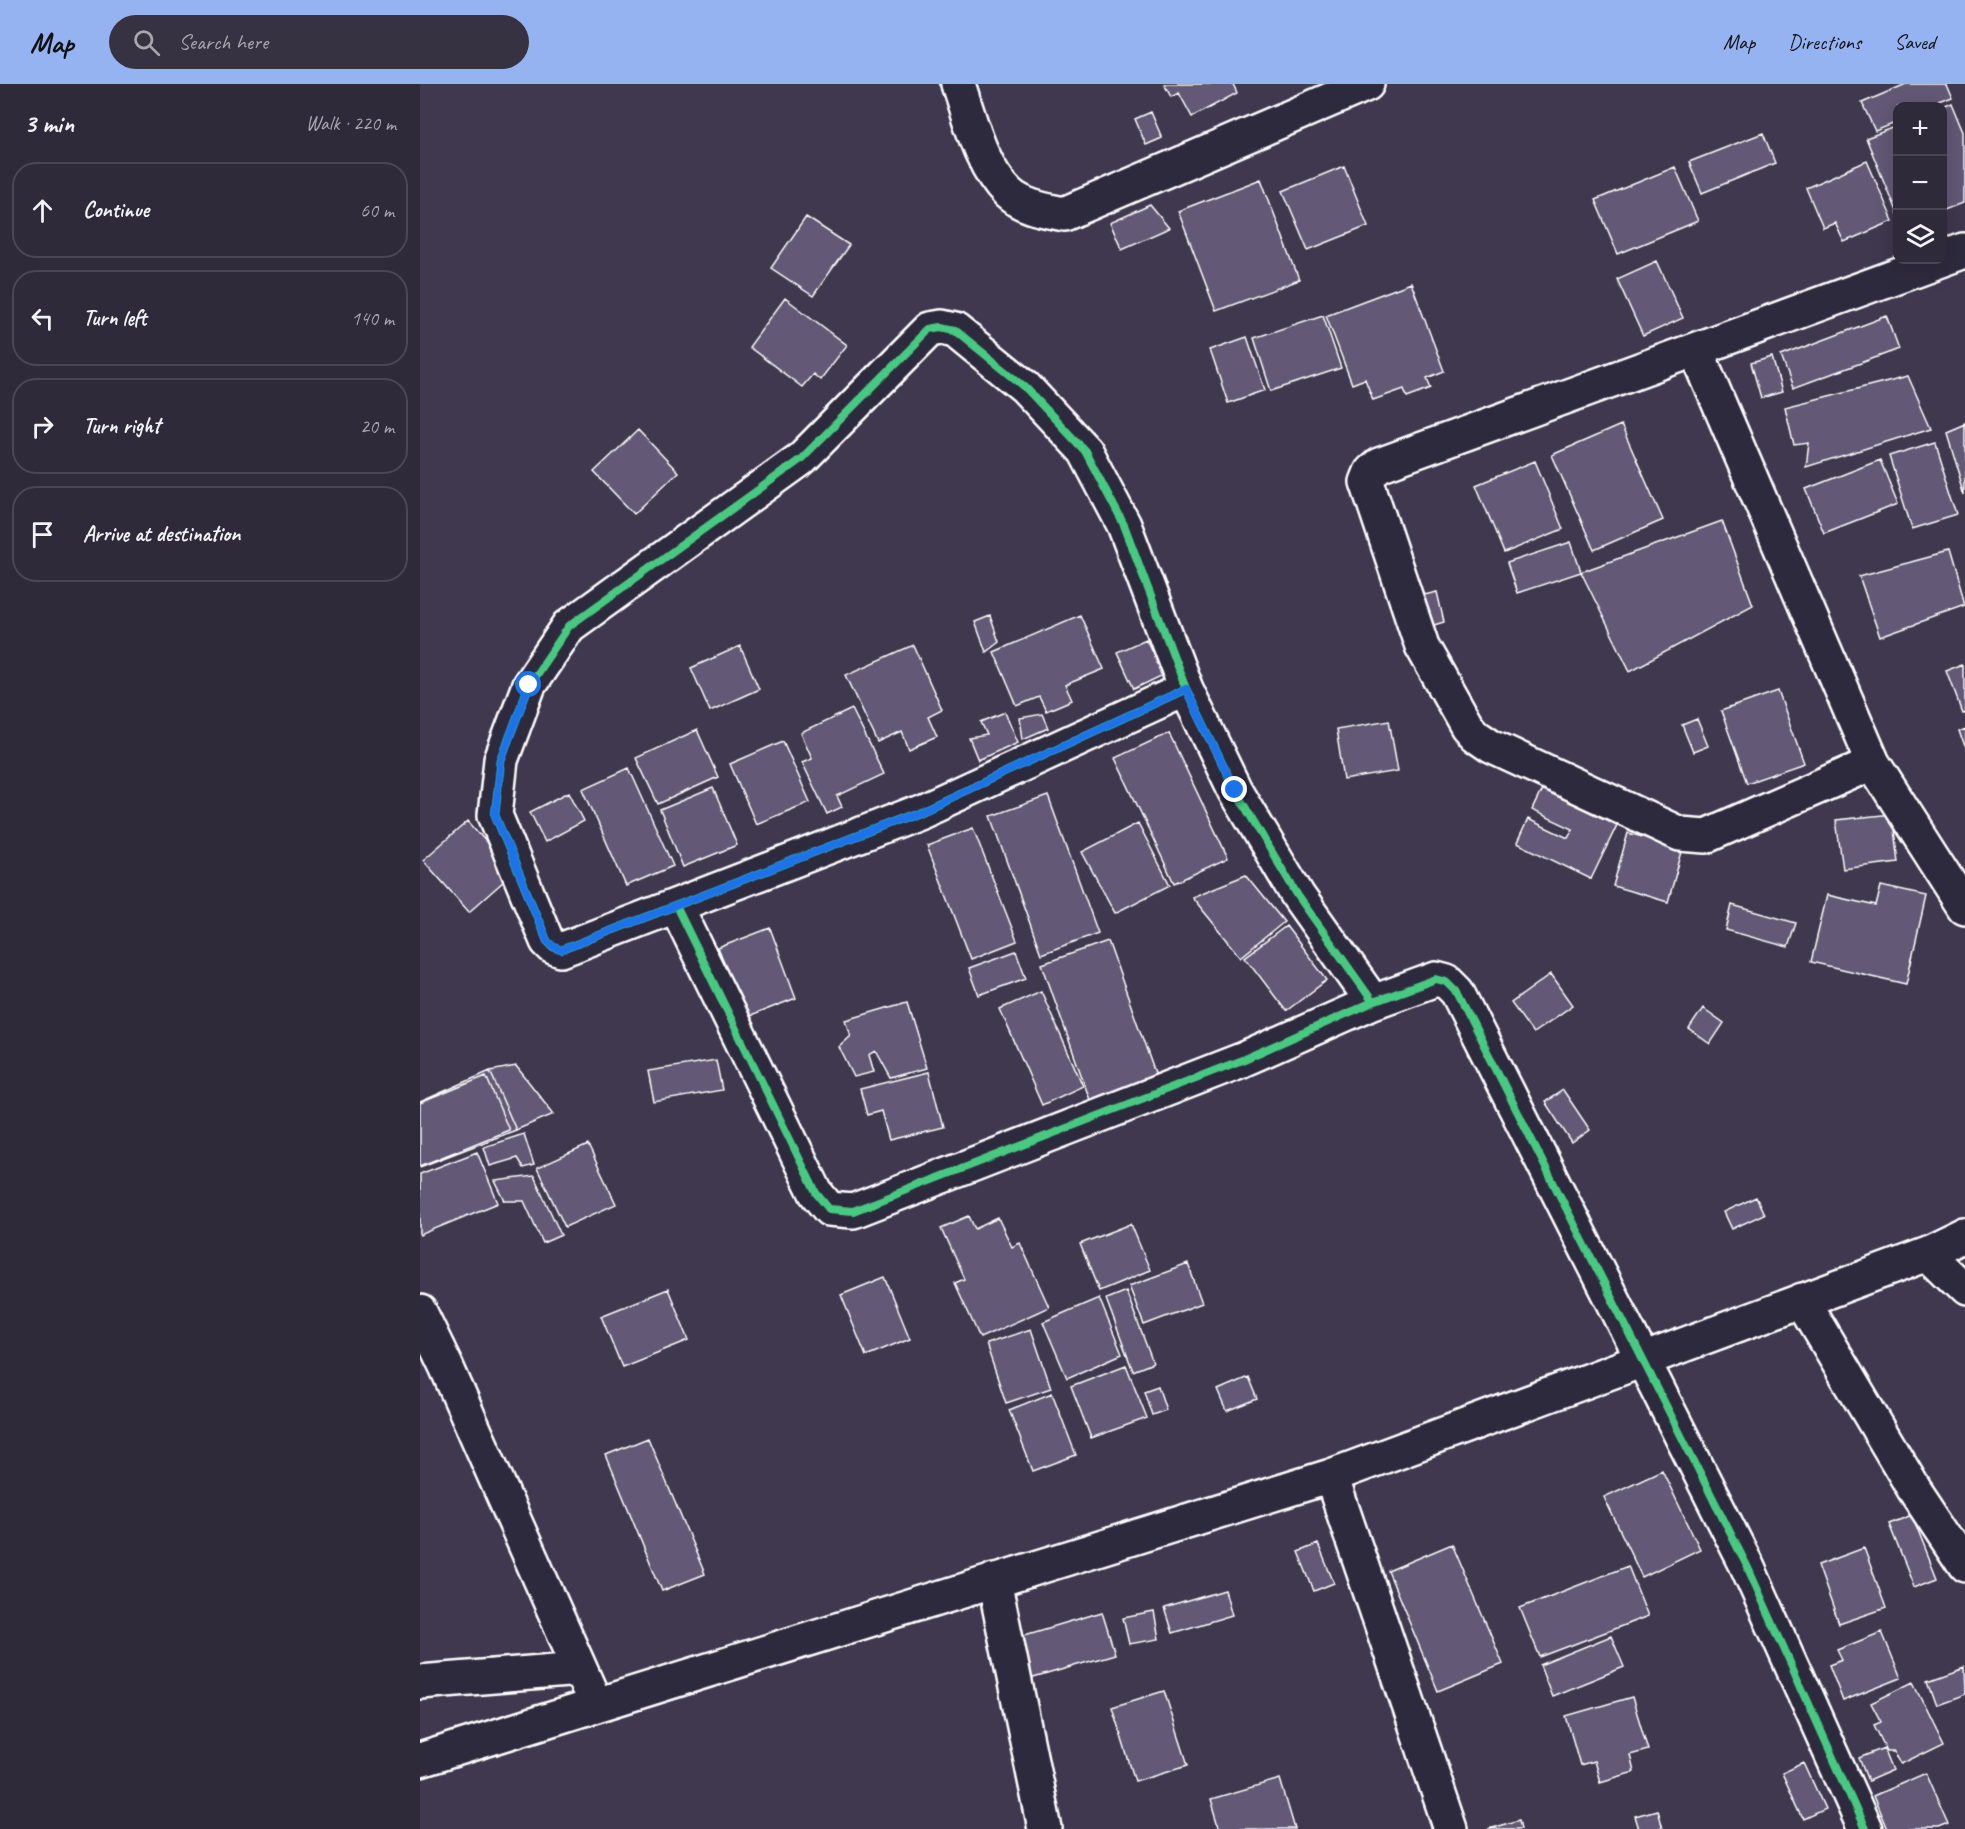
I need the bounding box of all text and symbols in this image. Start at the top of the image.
search box [109,15,529,69]
text: Map [30,25,73,60]
icon: search [130,26,163,59]
text: Search here [178,28,268,56]
text: Map [1723,29,1755,55]
text: Directions [1788,29,1861,55]
text: Saved [1894,29,1935,55]
map controls [1893,102,1947,264]
button: + [1893,102,1947,156]
text: 3 min [24,107,74,140]
text: Walk · 220 m [306,111,396,136]
button: − [1893,156,1947,210]
icon: ahead [26,194,59,227]
text: Continue [83,196,149,224]
text: 60 m [360,198,394,223]
button: layers [1893,210,1947,264]
icon: left [26,302,59,335]
text: Turn left [83,304,147,332]
text: 140 m [351,306,394,331]
icon: right [26,410,59,443]
text: Turn right [83,412,160,440]
text: 20 m [360,414,394,439]
icon: arrive [26,518,59,551]
text: Arrive at destination [83,520,240,548]
route start [515,671,541,697]
route end [1221,776,1247,802]

